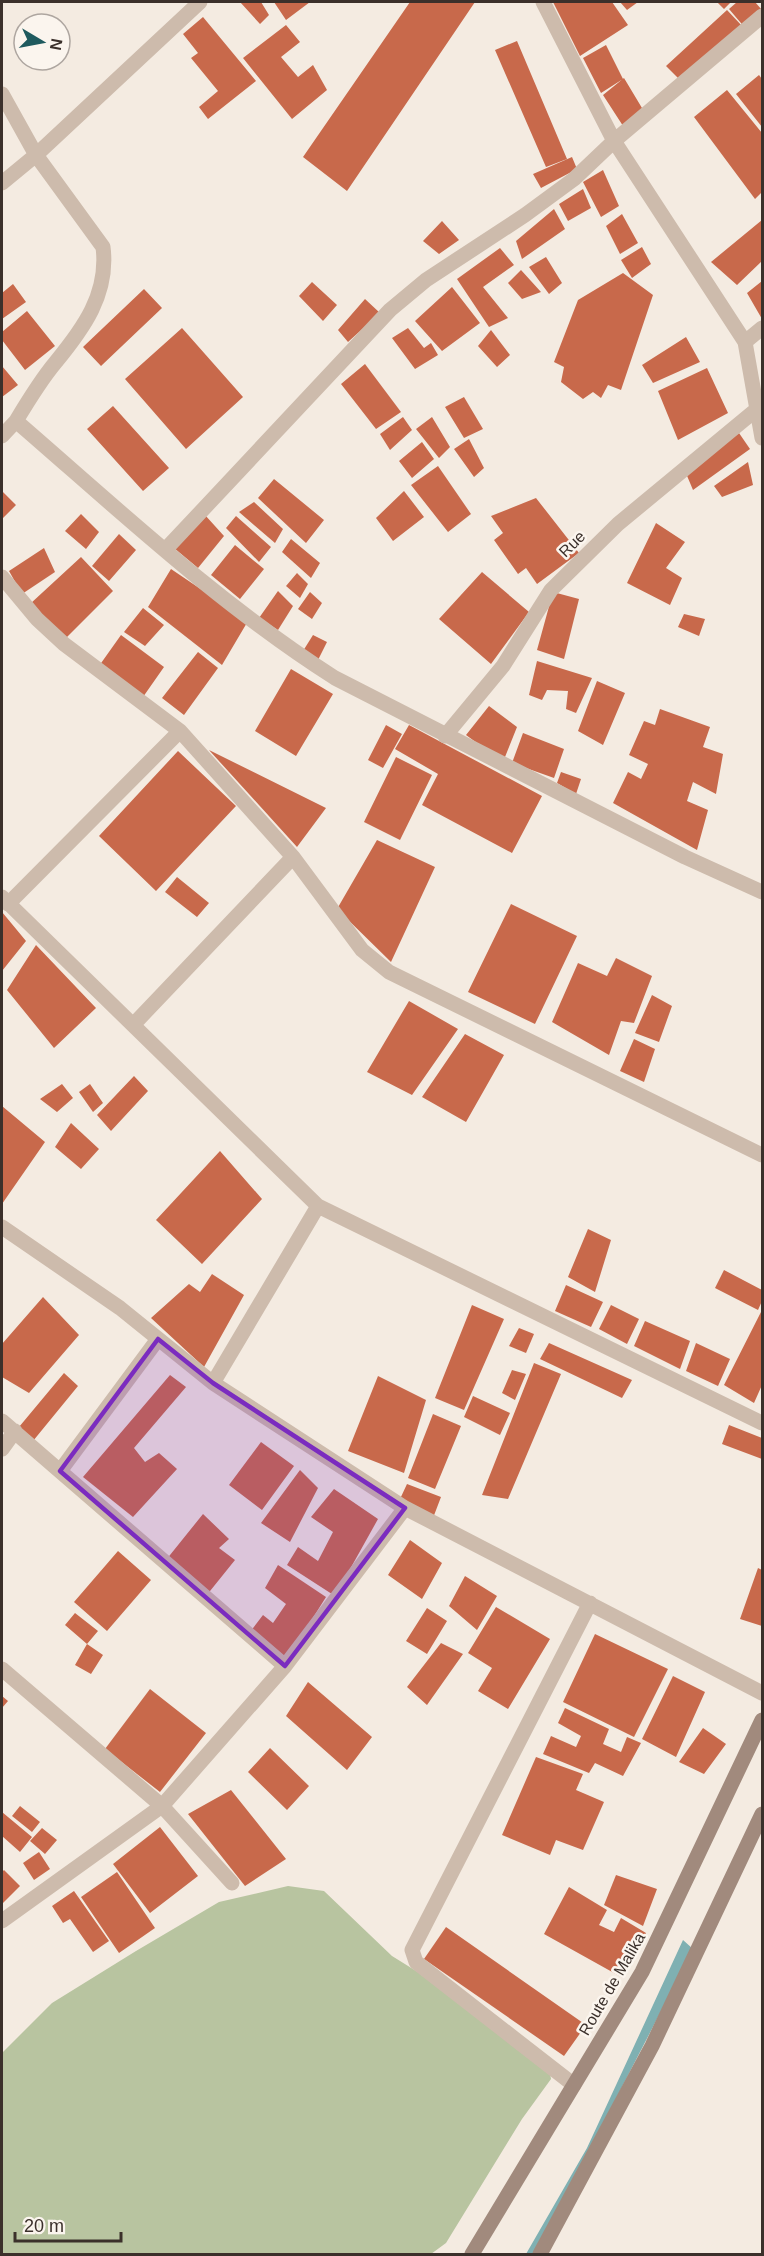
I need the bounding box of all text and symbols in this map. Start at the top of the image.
north arrow [12,12,72,72]
text: N [47,37,66,52]
street label: Rue [556,528,588,560]
street label: Route de Malika [576,1930,648,2038]
scale bar [15,2205,122,2243]
text: 20 m [24,2216,64,2236]

